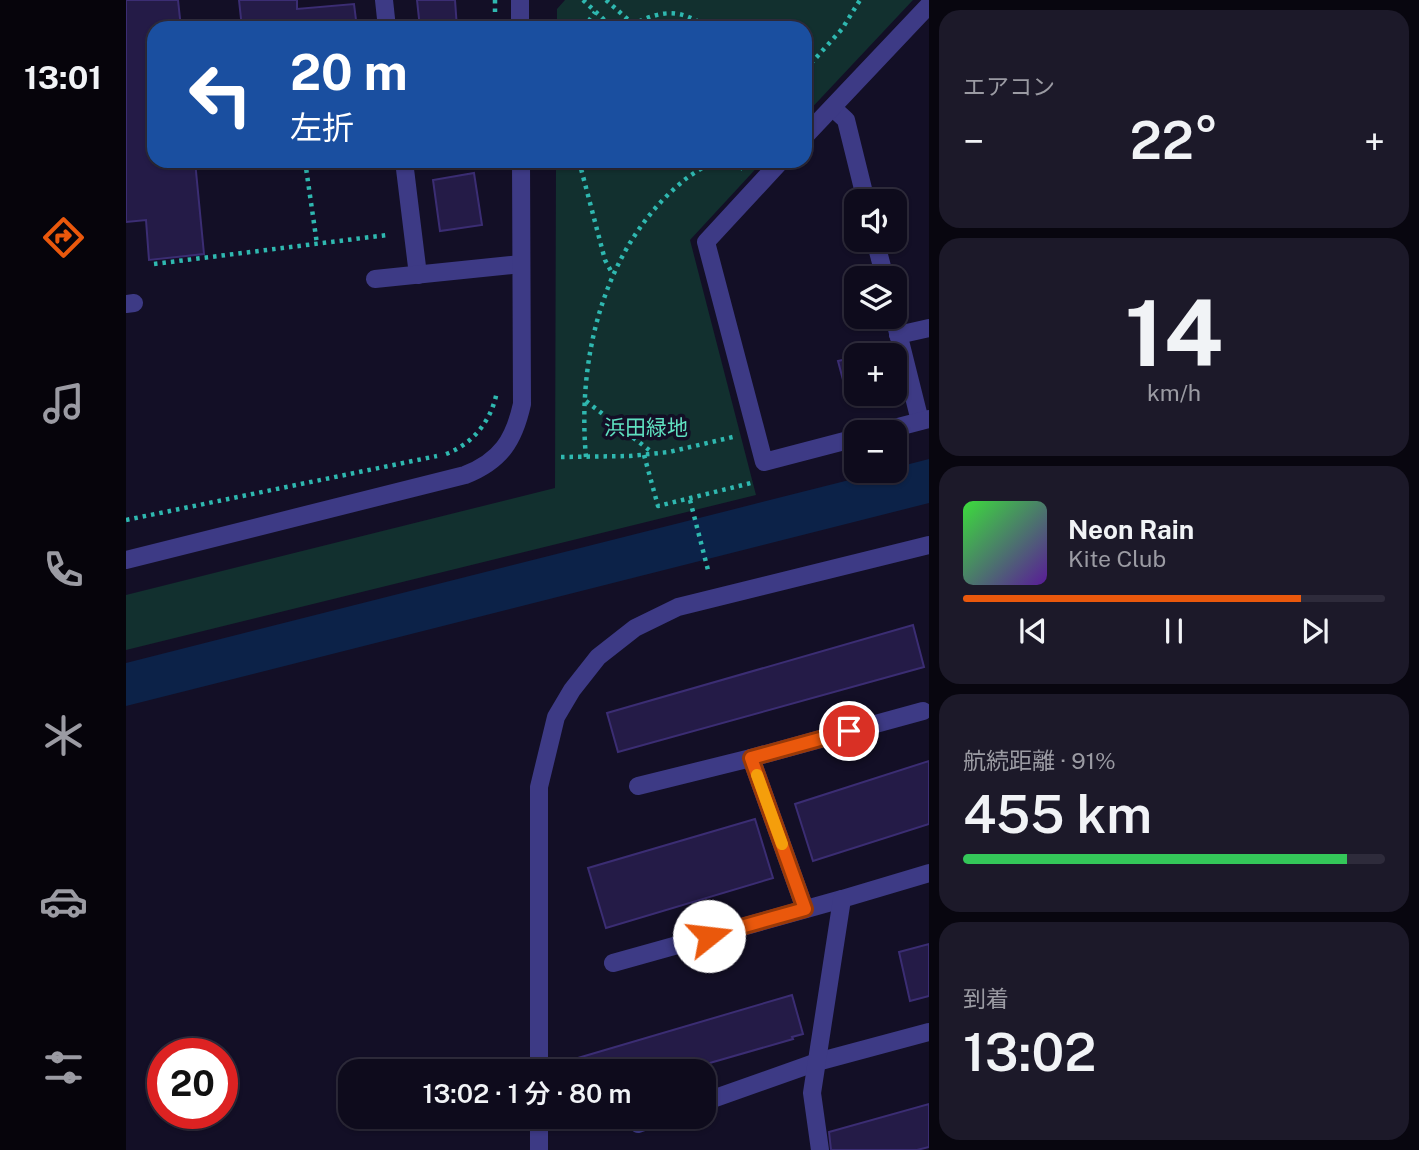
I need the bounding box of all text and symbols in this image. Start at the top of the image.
text: 20 m [290,43,408,101]
icon: left [175,49,266,140]
text: 13:01 [24,59,102,96]
text: エアコン [963,73,1055,100]
text: 左折 [290,109,354,146]
text: 22° [1130,110,1218,171]
text: − [963,119,984,164]
text: + [1364,119,1385,164]
map controls [844,189,907,483]
button: sound [844,189,907,252]
icon: directions [39,213,88,262]
button: layers [844,266,907,329]
text: 14 [1125,280,1223,386]
button: + [844,343,907,406]
icon: music [39,379,88,428]
text: km/h [1147,379,1201,406]
park label: 浜田緑地 [604,415,688,440]
button: − [844,420,907,483]
text: Neon Rain [1068,514,1194,545]
icon: phone [39,545,88,594]
text: Kite Club [1068,545,1166,572]
icon: previous [1014,612,1052,650]
icon: pause [1155,612,1193,650]
icon: next [1296,612,1334,650]
pin [819,701,879,761]
icon: climate [39,711,88,760]
icon: arrive [830,712,868,750]
text: 航続距離 · 91% [963,747,1116,774]
text: 455 km [963,784,1152,845]
icon: car [39,877,88,926]
position arrow [672,899,746,973]
text: 到着 [963,985,1009,1012]
text: 13:02 [963,1022,1096,1083]
speed limit sign: 20 [147,1038,238,1129]
icon: filters [39,1043,88,1092]
text: 13:02 · 1 分 · 80 m [423,1078,631,1109]

